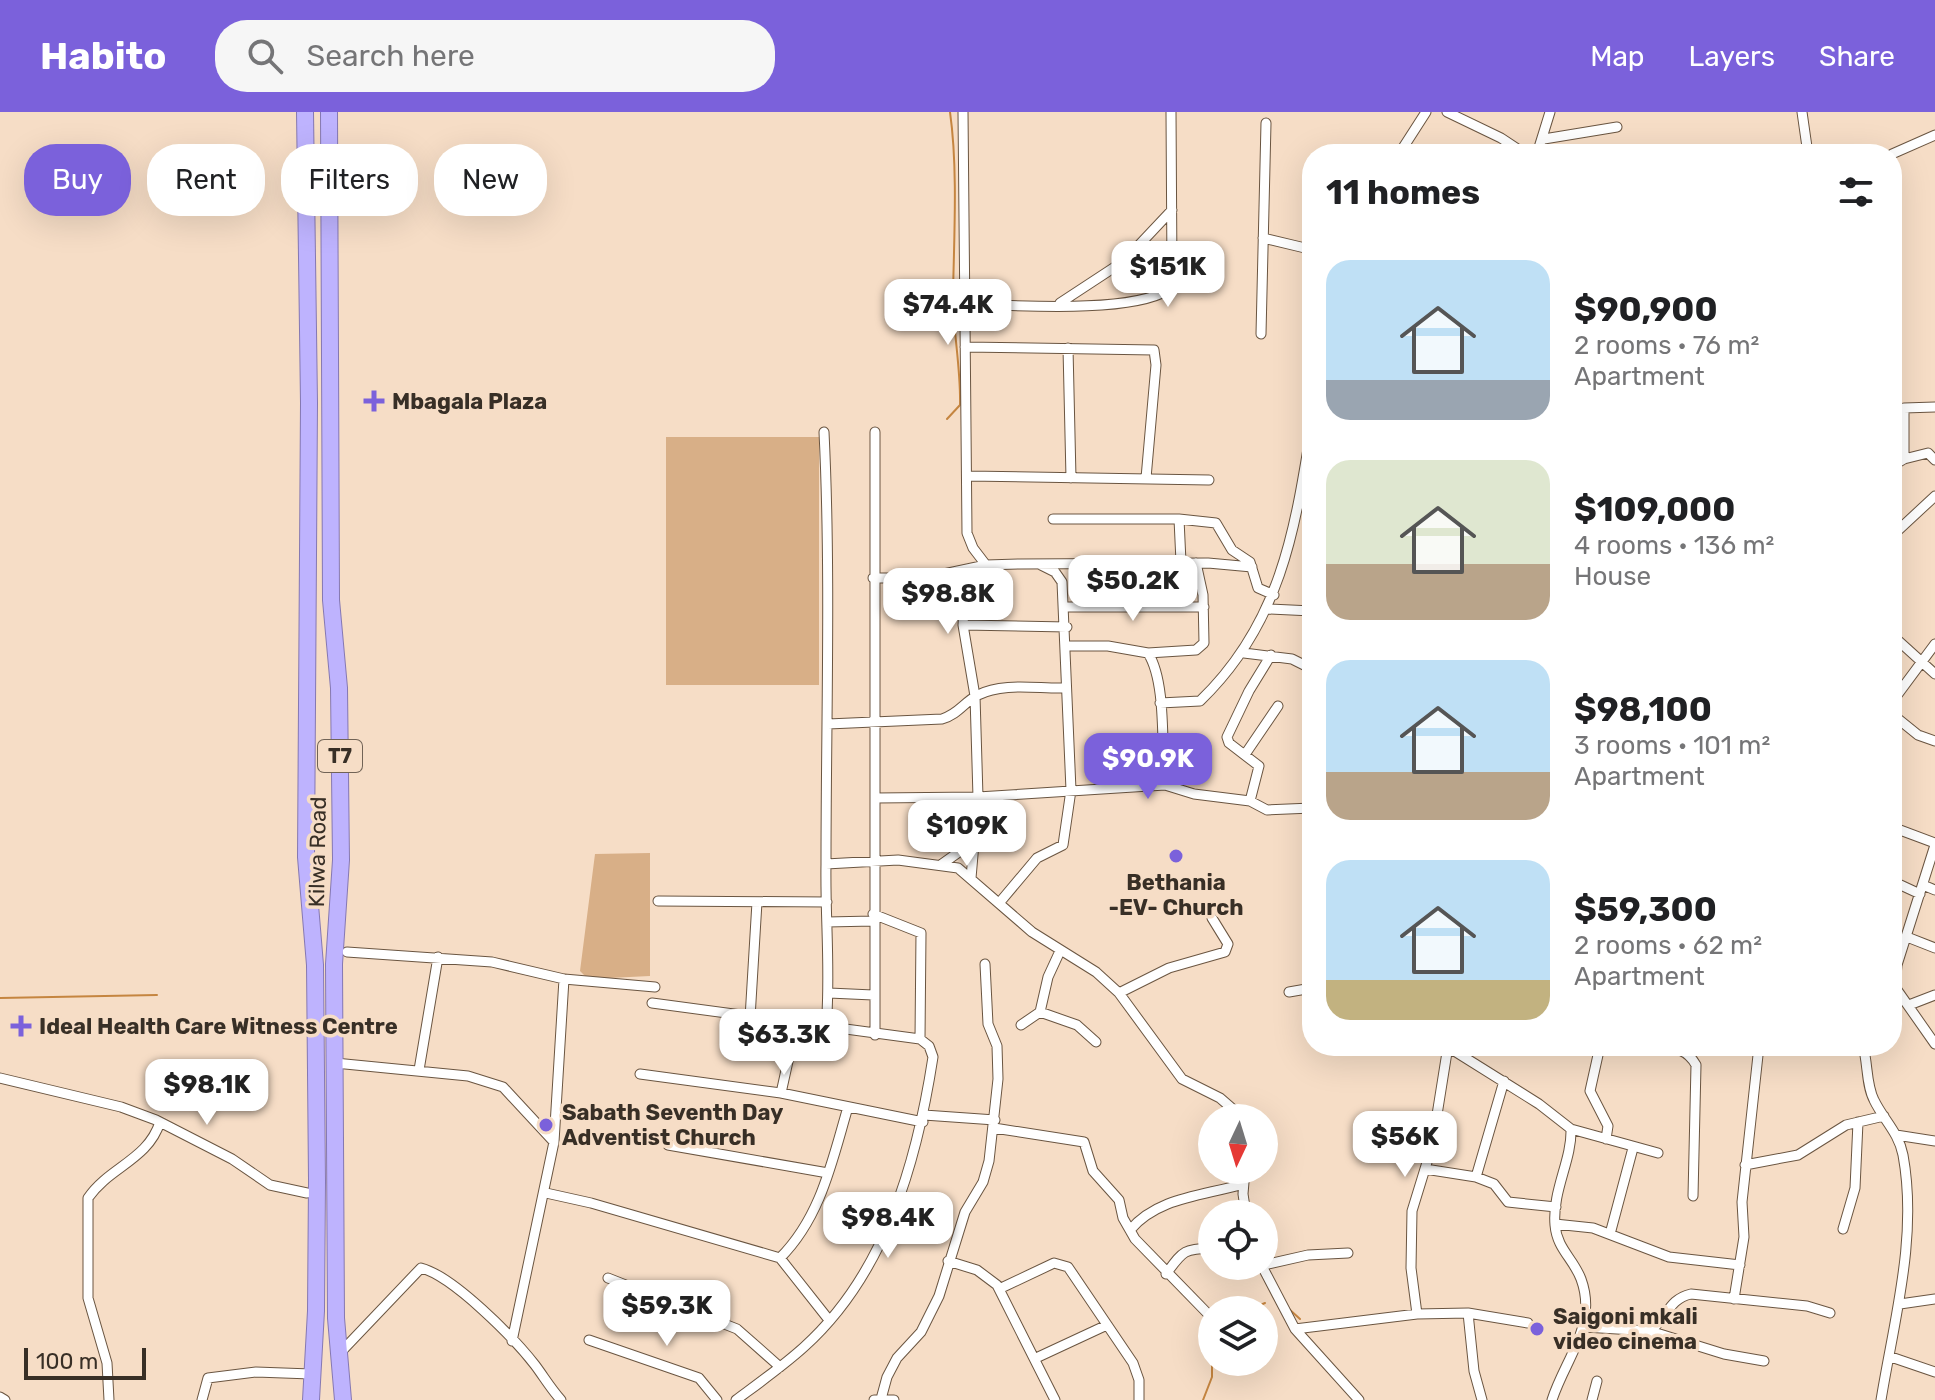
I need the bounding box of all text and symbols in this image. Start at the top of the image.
search box [215,20,775,92]
text: Habito [40,33,167,79]
icon: search [243,34,287,78]
text: Search here [307,38,475,74]
text: Map [1590,40,1645,73]
text: Layers [1689,40,1775,73]
text: Share [1819,40,1895,73]
chip: Buy [24,144,131,216]
chip: Rent [147,144,265,216]
chip: Filters [281,144,418,216]
chip: New [434,144,547,216]
icon: filters [1834,170,1878,214]
text: 11 homes [1326,172,1480,213]
pin: $151K [1112,241,1224,309]
text: $151K [1129,251,1207,282]
pin: $74.4K [883,279,1013,347]
text: $74.4K [902,289,994,320]
text: $90,900 [1574,289,1718,330]
icon: home [1390,292,1486,388]
text: 2 rooms · 76 m² [1574,330,1759,361]
text: Apartment [1574,361,1705,392]
place label: Mbagala Plaza [392,388,547,415]
marker: Mbagala Plaza [363,390,385,412]
text: $109,000 [1574,489,1735,530]
icon: home [1390,492,1486,588]
text: 4 rooms · 136 m² [1574,530,1774,561]
pin: $50.2K [1068,555,1198,623]
text: House [1574,561,1651,592]
text: $50.2K [1086,565,1180,596]
pin: $98.8K [883,568,1013,636]
text: $98.8K [901,578,995,609]
text: $98,100 [1574,689,1712,730]
icon: home [1390,692,1486,788]
text: 3 rooms · 101 m² [1574,730,1770,761]
pin: $90.9K [1083,733,1213,801]
road number: T7 [318,740,362,772]
text: $90.9K [1102,743,1194,774]
text: Apartment [1574,761,1705,792]
street label: Kilwa Road [303,796,332,908]
pin: $109K [911,800,1023,868]
text: $109K [926,810,1008,841]
marker: Bethania -EV- Church [1167,847,1185,865]
place label: Bethania -EV- Church [1108,869,1244,921]
text: $59,300 [1574,889,1717,930]
icon: home [1390,892,1486,988]
text: 2 rooms · 62 m² [1574,930,1762,961]
text: Apartment [1574,961,1705,992]
pin: $63.3K [719,1009,849,1077]
place label: Ideal Health Care Witness Centre [39,1013,398,1040]
marker: Ideal Health Care Witness Centre [10,1015,32,1037]
text: $63.3K [737,1019,831,1050]
pin: $98.1K [142,1059,272,1127]
text: $98.1K [163,1069,251,1100]
place label: Sabath Seventh Day Adventist Church [562,1099,783,1151]
north arrow [1198,1104,1278,1184]
map controls [1198,1104,1278,1376]
pin: $56K [1358,1111,1452,1179]
marker: Sabath Seventh Day Adventist Church [537,1116,555,1134]
text: $56K [1371,1121,1439,1152]
pin: $98.4K [823,1192,953,1260]
button: locate [1198,1200,1278,1280]
text: $98.4K [841,1202,935,1233]
pin: $59.3K [602,1280,732,1348]
text: $59.3K [621,1290,713,1321]
button: layers [1198,1296,1278,1376]
place label: Saigoni mkali video cinema [1553,1303,1698,1355]
marker: Saigoni mkali video cinema [1528,1320,1546,1338]
scale bar [24,1344,146,1380]
text: 100 m [36,1348,98,1375]

